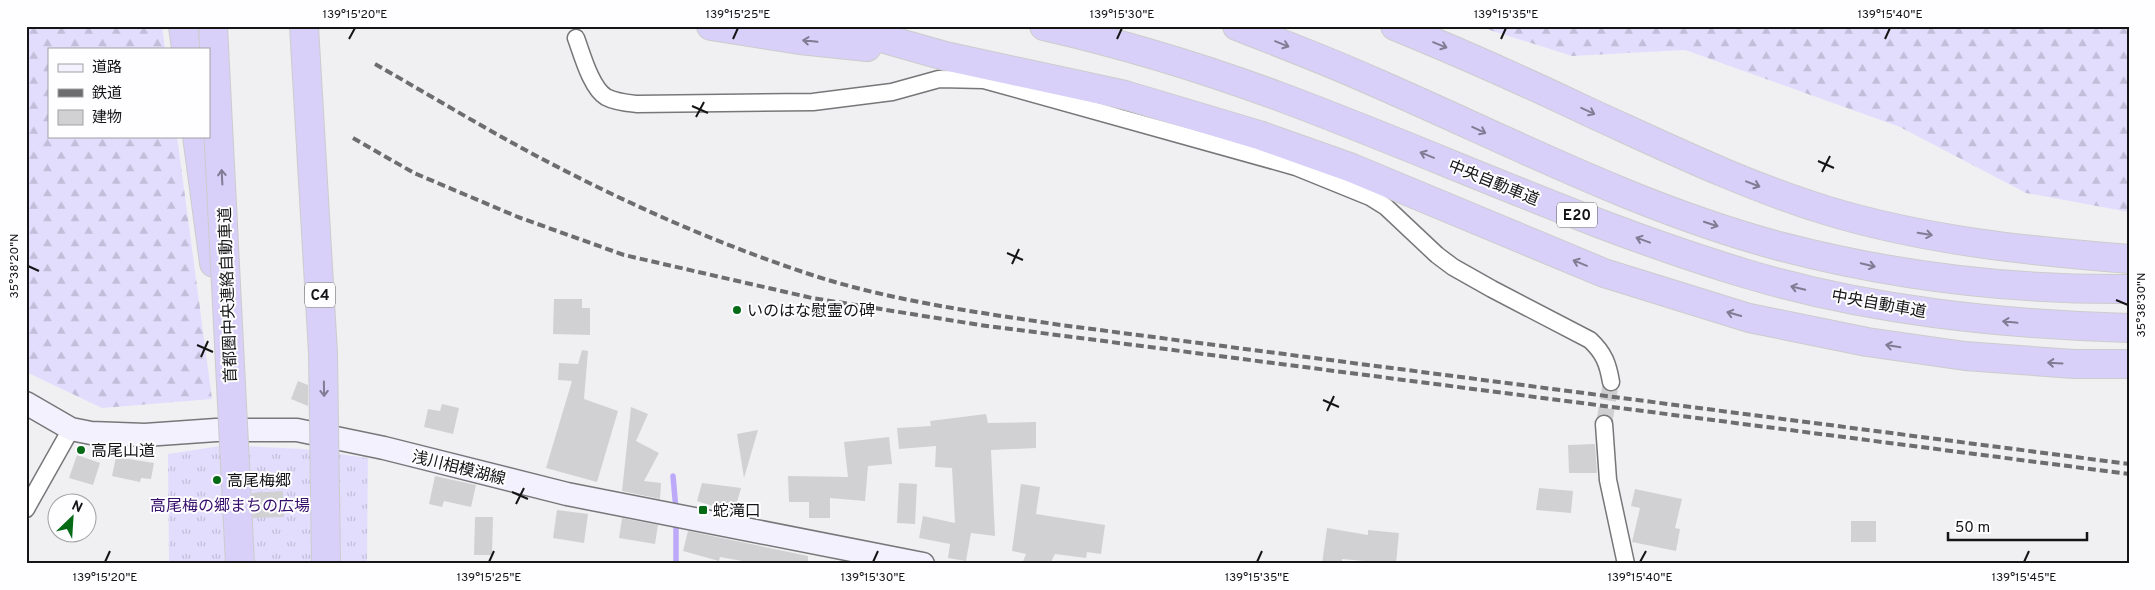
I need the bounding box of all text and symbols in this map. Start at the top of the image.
text: 139°15'20"E [322,7,388,23]
text: 139°15'25"E [706,7,770,23]
text: 139°15'30"E [1090,7,1154,23]
text: 139°15'35"E [1474,7,1538,23]
text: 139°15'40"E [1857,7,1923,23]
one-way arrow [802,36,818,46]
one-way arrow [1274,40,1289,50]
one-way arrow [1432,40,1447,50]
legend [48,48,210,138]
text: 道路 [92,59,122,78]
text: 鉄道 [92,85,122,104]
one-way arrow [1580,107,1595,116]
text: 建物 [92,109,122,128]
one-way arrow [1471,126,1486,135]
one-way arrow [1419,150,1435,159]
street label: 中央自動車道 [1445,157,1542,211]
one-way arrow [217,170,226,186]
one-way arrow [1745,180,1760,189]
road number: E20 [1557,202,1597,228]
street label: 首都圏中央連絡自動車道 [216,207,242,383]
one-way arrow [1702,220,1718,230]
one-way arrow [1917,229,1933,239]
text: 35°38'20"N [7,233,23,299]
one-way arrow [1636,235,1651,244]
one-way arrow [1573,258,1588,267]
one-way arrow [1859,261,1875,271]
text: 35°38'30"N [2134,273,2150,337]
road number: C4 [305,282,335,308]
one-way arrow [1791,283,1807,292]
street label: 中央自動車道 [1830,287,1928,323]
place label: いのはな慰霊の碑 [747,302,875,322]
marker: いのはな慰霊の碑 [731,304,743,316]
one-way arrow [1726,308,1742,318]
one-way arrow [2002,317,2018,327]
one-way arrow [1885,341,1901,351]
one-way arrow [2047,359,2063,368]
one-way arrow [319,381,329,397]
place label: 高尾山道 [91,442,155,462]
marker: 高尾山道 [75,444,87,456]
street label: 浅川相模湖線 [410,448,508,490]
place label: 高尾梅郷 [227,472,291,492]
marker: 高尾梅郷 [211,474,223,486]
north arrow [48,492,98,542]
park label: 高尾梅の郷まちの広場 [150,497,310,517]
text: N [69,498,85,517]
place label: 蛇滝口 [713,502,761,522]
marker: 蛇滝口 [697,504,709,516]
scale bar [1948,510,2086,542]
text: 50 m [1955,519,1990,538]
text: 139°15'20"E [72,570,138,586]
text: 139°15'25"E [457,570,521,586]
text: 139°15'30"E [841,570,905,586]
text: 139°15'35"E [1225,570,1289,586]
text: 139°15'40"E [1607,570,1673,586]
text: 139°15'45"E [1992,570,2056,586]

